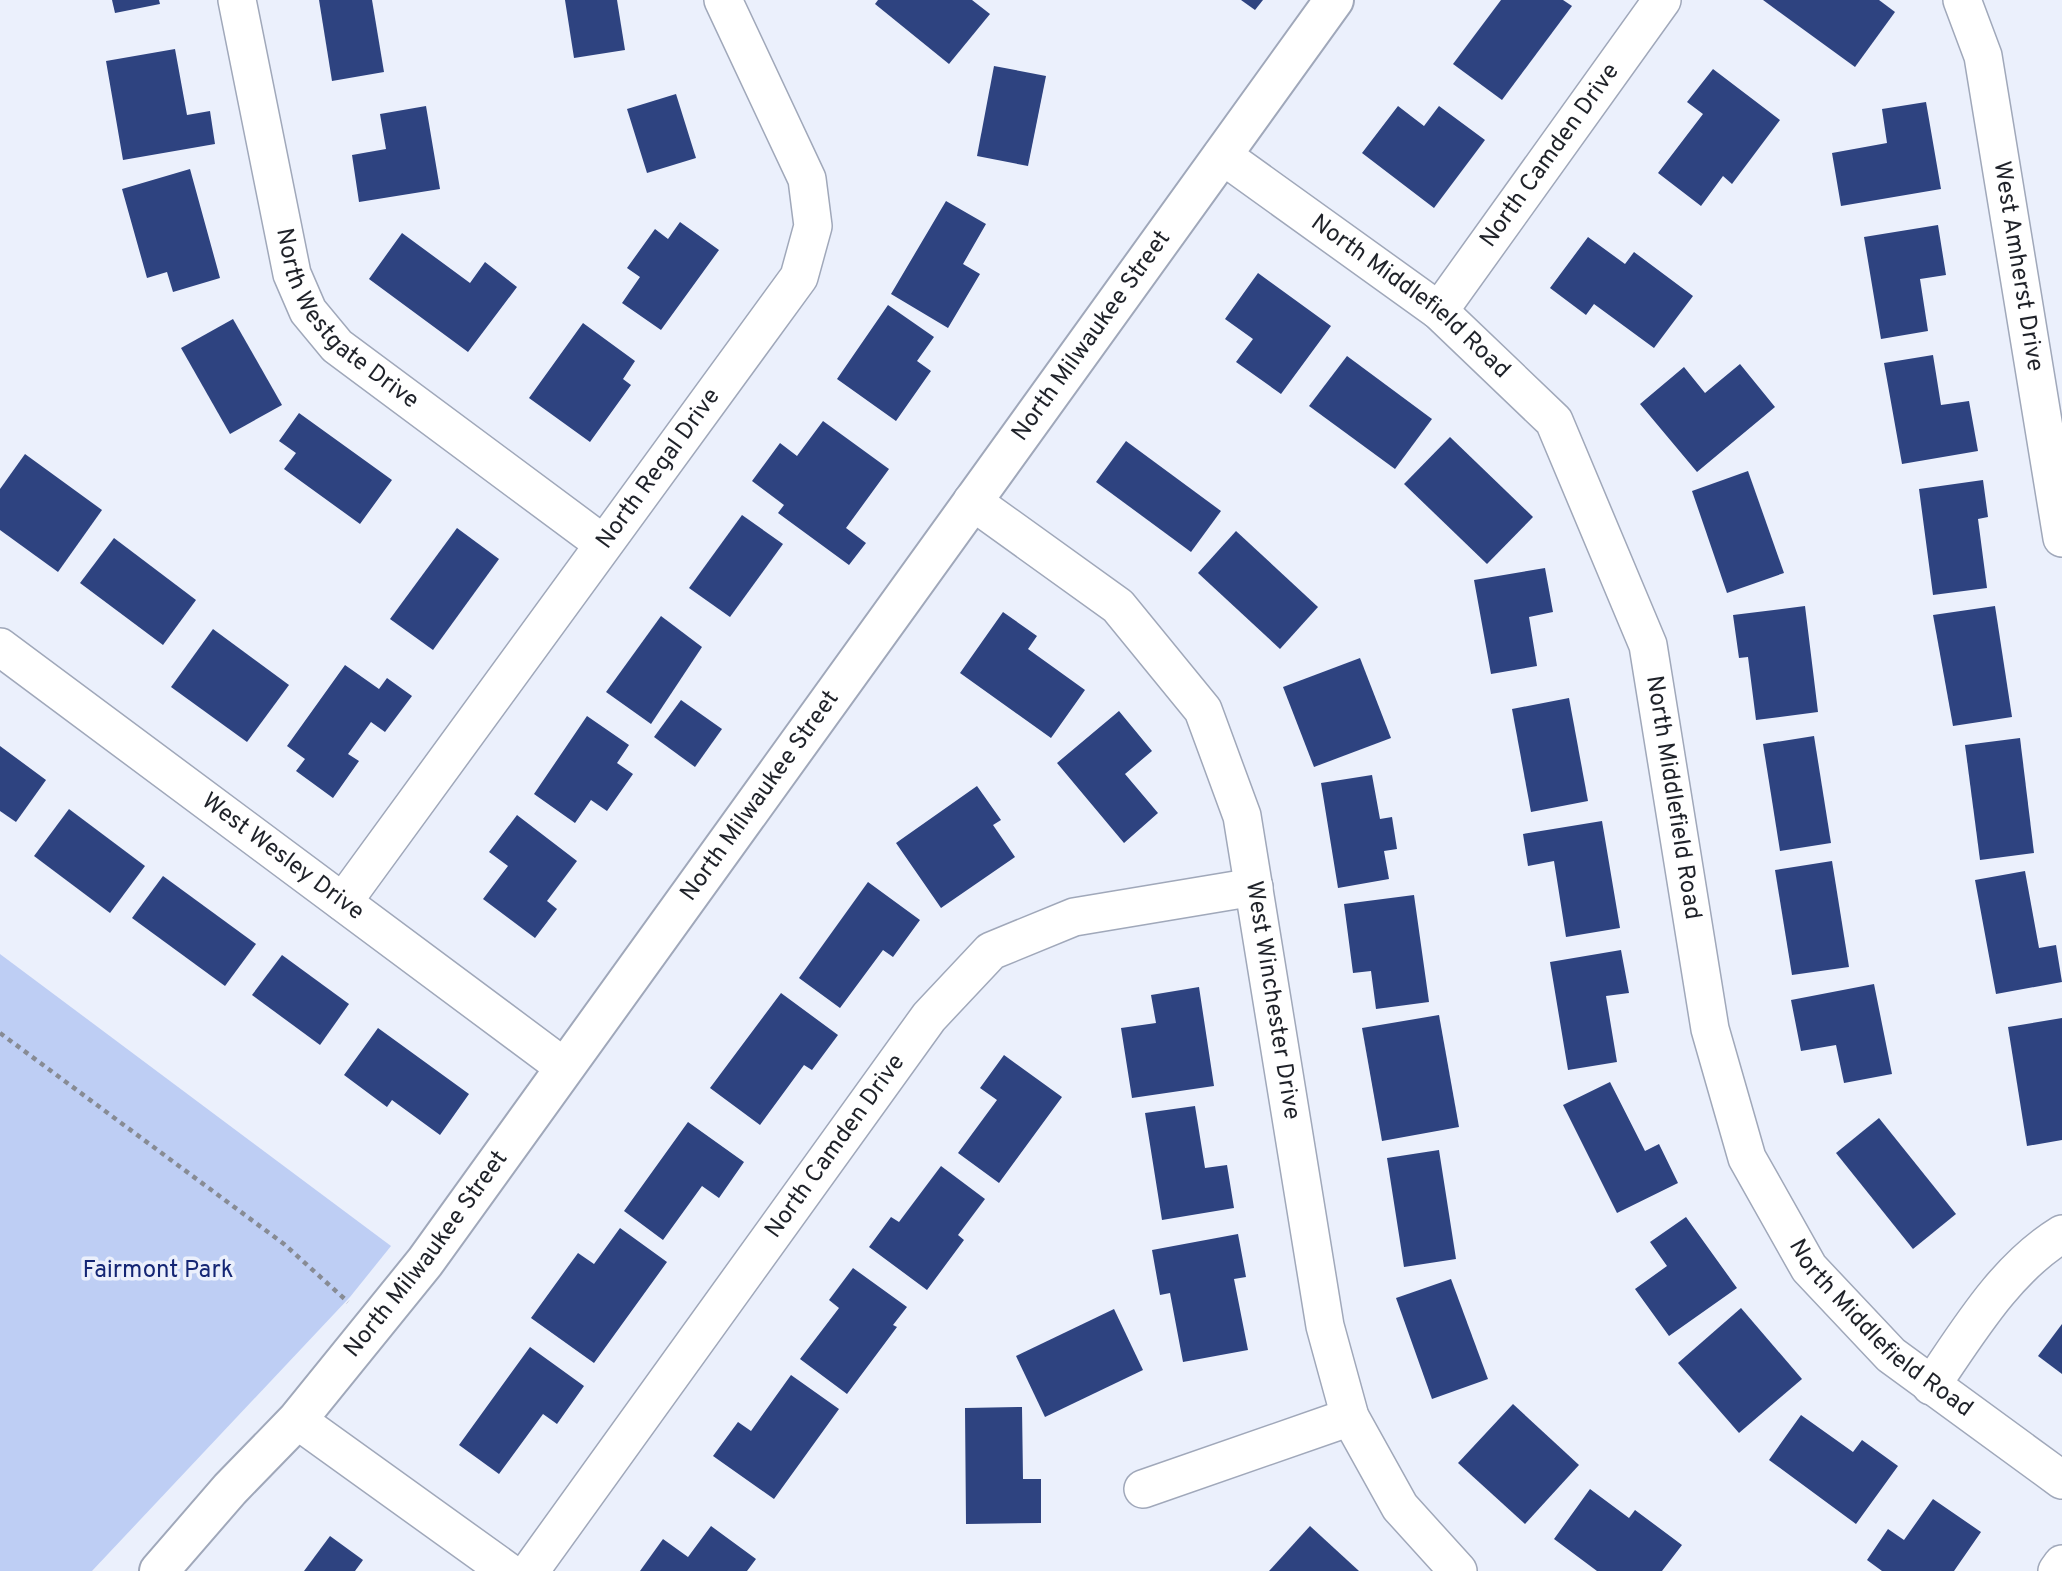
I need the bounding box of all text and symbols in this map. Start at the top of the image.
street label: North Camden Drive [1474,58,1626,254]
street label: West Amherst Drive [1985,159,2049,374]
street label: North Middlefield Road [1305,208,1516,386]
street label: North Milwaukee Street [1006,225,1178,447]
street label: North Westgate Drive [268,226,424,416]
street label: North Regal Drive [590,383,728,555]
street label: North Middlefield Road [1638,673,1707,922]
street label: North Milwaukee Street [674,685,846,907]
street label: West Wesley Drive [195,787,370,928]
street label: West Winchester Drive [1238,879,1306,1122]
street label: North Camden Drive [759,1049,912,1244]
street label: North Milwaukee Street [338,1145,515,1364]
street label: North Middlefield Road [1781,1234,1978,1424]
park label: Fairmont Park [83,1256,233,1286]

